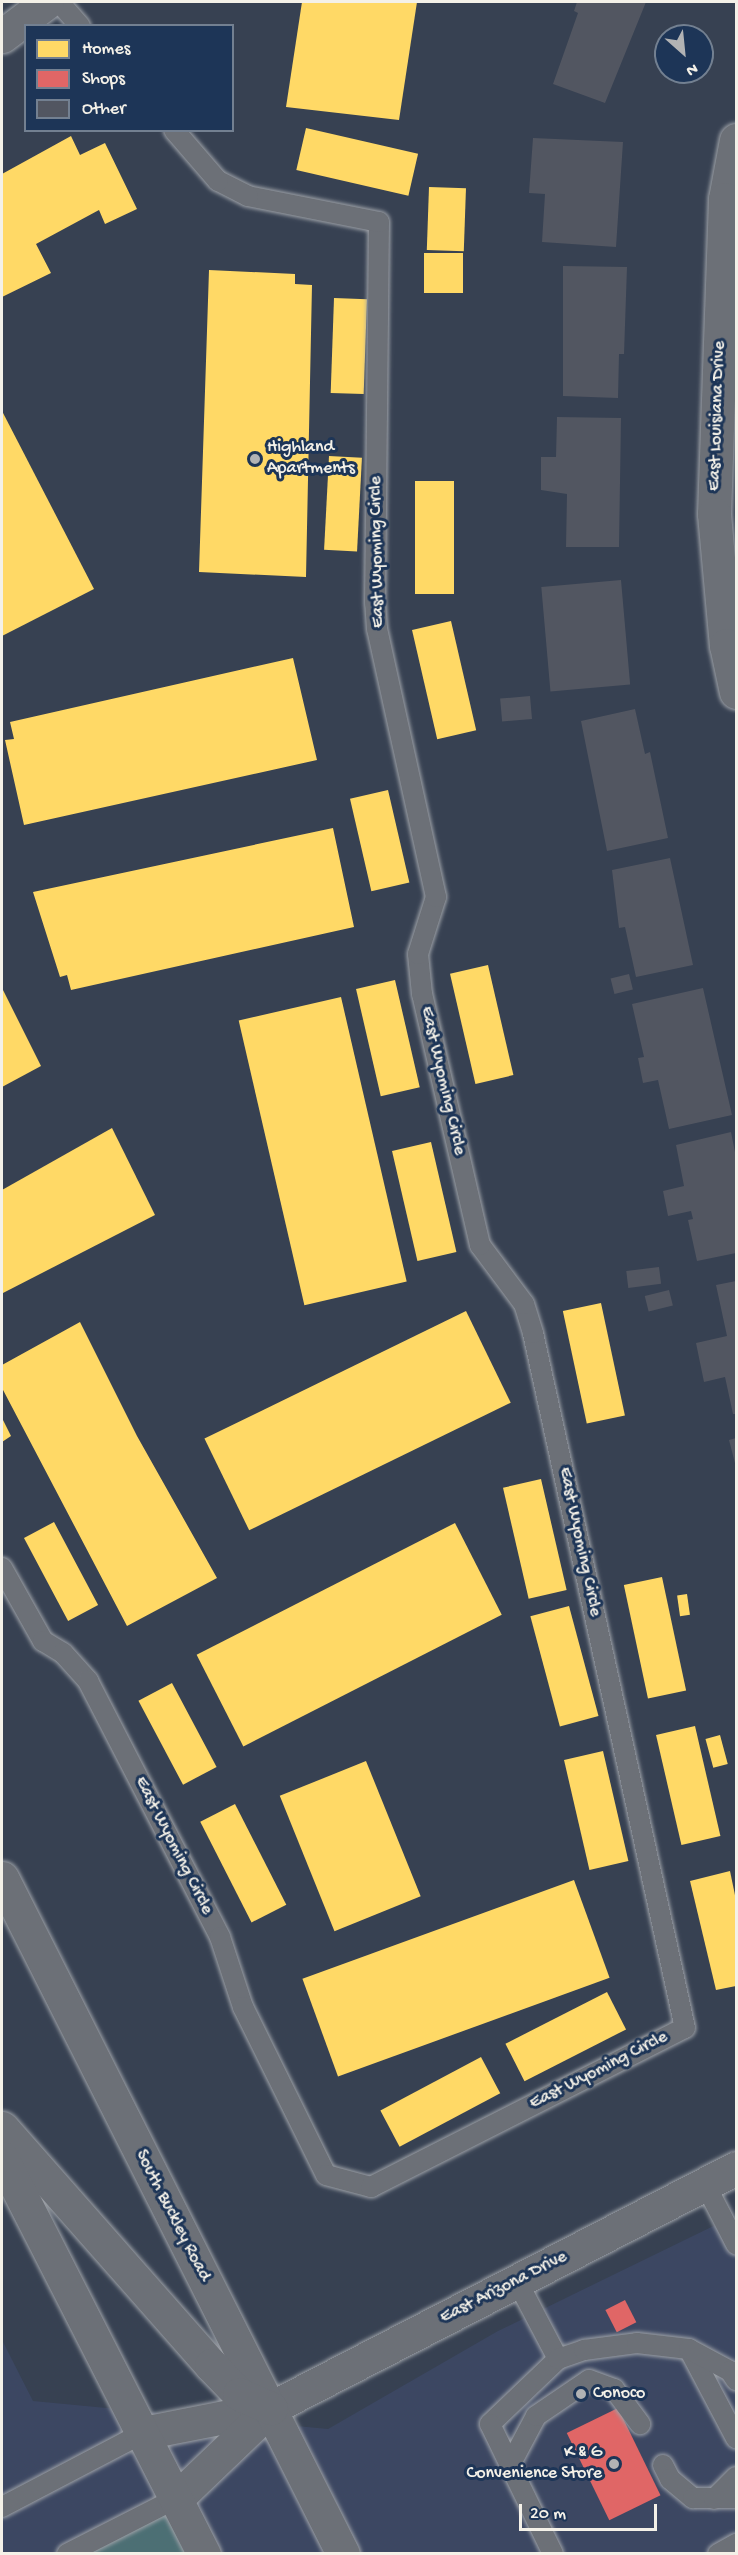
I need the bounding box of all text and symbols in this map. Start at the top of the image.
legend [24,24,234,132]
north arrow [654,24,714,84]
text: Homes [82,39,130,60]
text: N [683,58,700,80]
text: Shops [82,69,125,90]
text: Other [82,99,126,120]
street label: East Louisiana Drive [705,341,731,491]
place label: Highland Apartments [267,438,355,480]
marker: Highland Apartments [248,452,262,466]
street label: East Wyoming Circle [366,476,390,628]
street label: East Wyoming Circle [414,1004,470,1158]
street label: East Wyoming Circle [553,1465,605,1619]
street label: East Wyoming Circle [129,1773,217,1919]
street label: East Wyoming Circle [526,2027,672,2115]
street label: South Buckley Road [129,2147,215,2285]
street label: East Arizona Drive [437,2247,571,2329]
place label: Conoco [593,2383,645,2405]
marker: Conoco [574,2387,588,2401]
place label: K & G Convenience Store [466,2443,602,2486]
marker: K & G Convenience Store [607,2457,621,2471]
scale bar [522,2492,660,2530]
text: 20 m [530,2504,566,2525]

